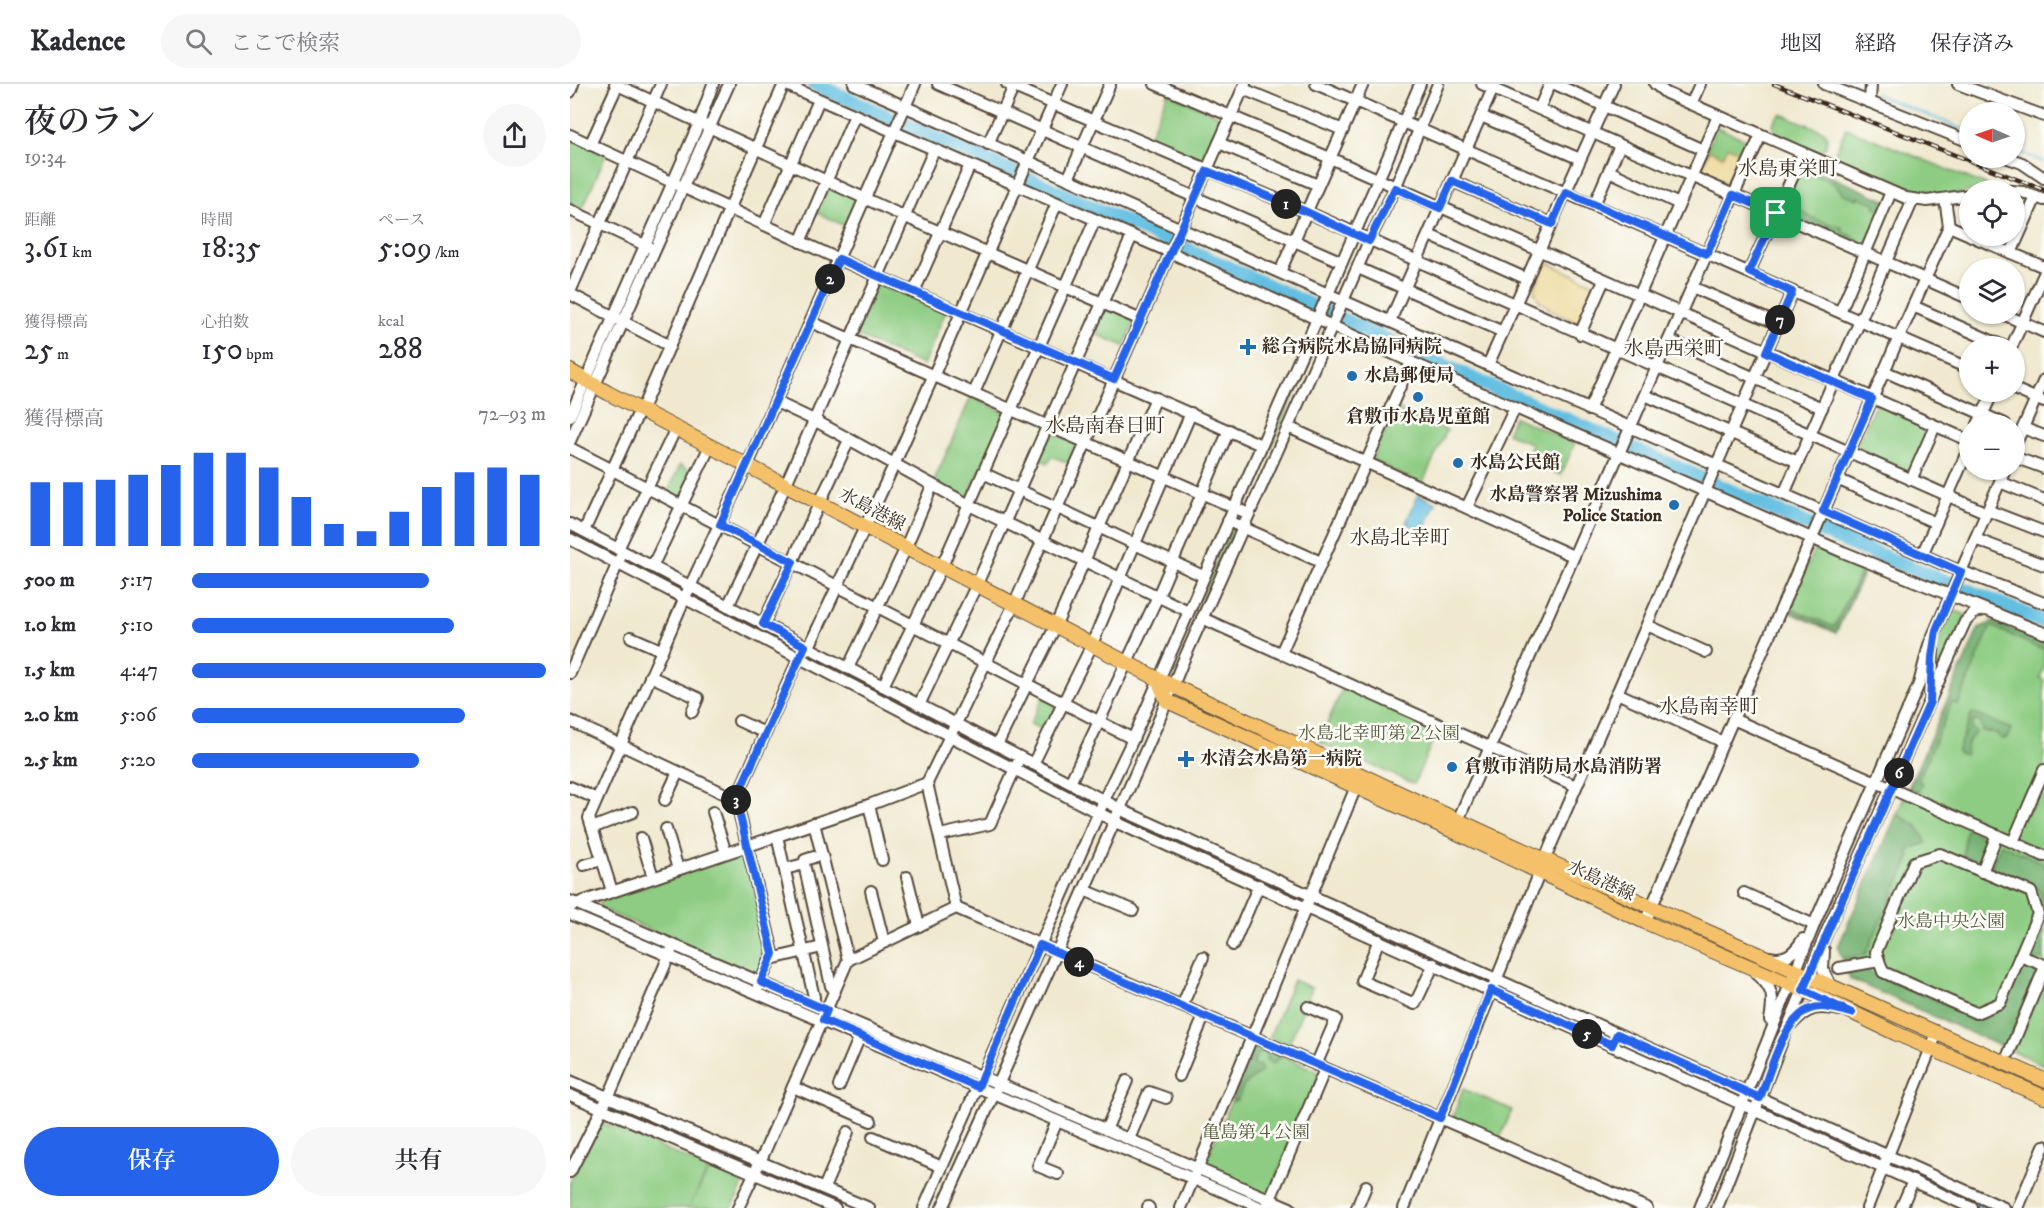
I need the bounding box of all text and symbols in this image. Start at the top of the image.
search box [161,14,581,68]
text: Kadence [30,24,125,59]
icon: search [182,25,215,58]
text: ここで検索 [230,30,340,57]
text: 地図 [1780,31,1822,57]
text: 経路 [1855,31,1897,57]
text: 保存済み [1930,31,2014,57]
text: 夜のラン [24,102,156,143]
north arrow [1959,102,2025,168]
map controls [1959,102,2025,480]
button: share [483,104,546,167]
text: 19:34 [24,145,65,170]
district label: 水島東栄町 [1738,157,1838,182]
button: locate [1959,180,2025,246]
pin [1750,187,1801,238]
pin: 1 [1271,189,1301,219]
text: 1 [1283,194,1289,214]
icon: arrive [1759,196,1792,229]
text: 距離 [24,210,56,230]
text: 時間 [201,210,233,230]
text: ペース [378,210,425,230]
text: 3.61 [24,230,69,267]
text: 18:35 [201,230,261,267]
text: 5:09 [378,230,432,267]
text: km [69,242,92,262]
text: /km [432,242,460,262]
button: layers [1959,258,2025,324]
pin: 2 [815,264,845,294]
text: 2 [826,269,834,289]
pin: 7 [1765,305,1795,335]
text: 7 [1776,310,1784,330]
text: kcal [378,311,404,331]
text: 獲得標高 [24,312,88,332]
text: 心拍数 [201,312,249,332]
text: 288 [378,331,423,368]
text: 25 [24,332,53,369]
text: 150 [201,332,243,369]
place label: 総合病院水島協同病院 [1262,336,1442,358]
button: + [1959,336,2025,402]
district label: 水島西栄町 [1624,337,1724,362]
marker: 総合病院水島協同病院 [1239,338,1257,356]
text: m [53,344,69,364]
text: bpm [243,344,274,364]
place label: 水島郵便局 [1364,365,1454,387]
marker: 水島郵便局 [1345,369,1359,383]
marker: 倉敷市水島児童館 [1411,390,1425,404]
text: 72–93 m [478,402,546,427]
place label: 倉敷市水島児童館 [1346,406,1490,428]
text: 獲得標高 [24,407,104,432]
district label: 水島南春日町 [1045,414,1165,439]
button: − [1959,414,2025,480]
place label: 水島公民館 [1470,452,1560,474]
marker: 水島公民館 [1451,456,1465,470]
street label: 水島港線 [835,483,909,537]
place label: 水島警察署 Mizushima Police Station [1489,484,1663,527]
marker: 水島警察署 Mizushima Police Station [1667,498,1681,512]
district label: 水島北幸町 [1350,526,1450,551]
text: 500 m [24,568,75,593]
text: 5:17 [120,568,153,593]
text: 1.0 km [24,613,76,638]
text: 5:10 [120,613,153,638]
text: 1.5 km [24,658,75,683]
text: 4:47 [120,658,158,683]
district label: 水島南幸町 [1659,695,1759,720]
text: 2.0 km [24,703,79,728]
text: 5:06 [120,703,156,728]
park label: 水島北幸町第２公園 [1298,723,1460,745]
text: 2.5 km [24,748,78,773]
text: 5:20 [120,748,156,773]
place label: 水清会水島第一病院 [1200,748,1362,770]
marker: 水清会水島第一病院 [1177,750,1195,768]
place label: 倉敷市消防局水島消防署 [1464,756,1662,778]
pin: 6 [1884,758,1914,788]
marker: 倉敷市消防局水島消防署 [1445,760,1459,774]
text: 6 [1895,763,1903,783]
pin: 3 [721,785,751,815]
text: 3 [733,790,739,810]
street label: 水島港線 [1564,856,1638,906]
park label: 水島中央公園 [1897,911,2005,933]
pin: 4 [1064,947,1094,977]
text: 4 [1074,952,1084,972]
pin: 5 [1572,1019,1602,1049]
text: 5 [1583,1024,1591,1044]
park label: 亀島第４公園 [1202,1122,1310,1144]
button: 保存 [24,1127,279,1196]
button: 共有 [291,1127,546,1196]

